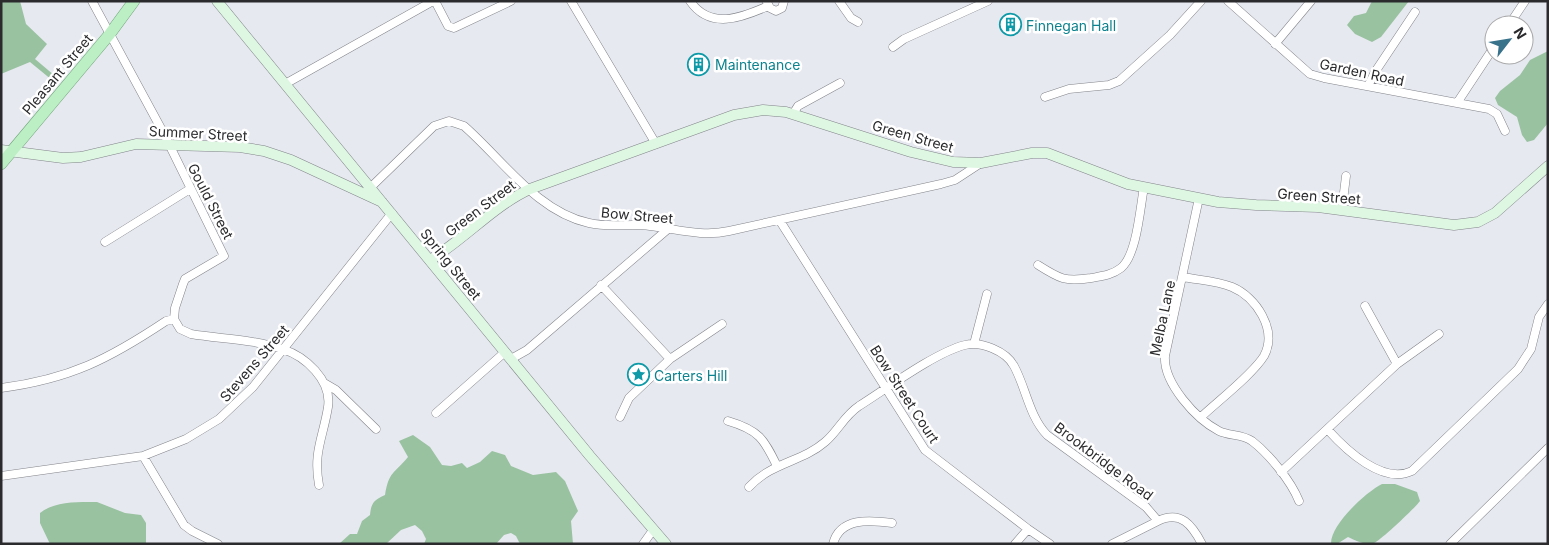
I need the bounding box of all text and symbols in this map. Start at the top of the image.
building icon: Finnegan Hall [998,13,1022,37]
north arrow [1484,15,1534,65]
place label: Finnegan Hall [1026,17,1116,34]
text: N [1511,24,1531,42]
street label: Pleasant Street [18,30,96,118]
building icon: Maintenance [687,52,711,76]
street label: Garden Road [1318,55,1406,89]
place label: Maintenance [715,56,800,73]
street label: Green Street [871,116,956,156]
street label: Summer Street [148,122,248,144]
street label: Gould Street [185,160,237,242]
street label: Green Street [442,176,519,240]
street label: Green Street [1277,185,1362,207]
street label: Bow Street [600,203,674,227]
street label: Spring Street [417,225,485,303]
street label: Melba Lane [1146,279,1178,357]
street label: Stevens Street [216,321,292,405]
street label: Bow Street Court [867,342,943,446]
place icon: Carters Hill [626,363,650,387]
place label: Carters Hill [654,367,727,384]
street label: Brookbridge Road [1051,418,1157,504]

